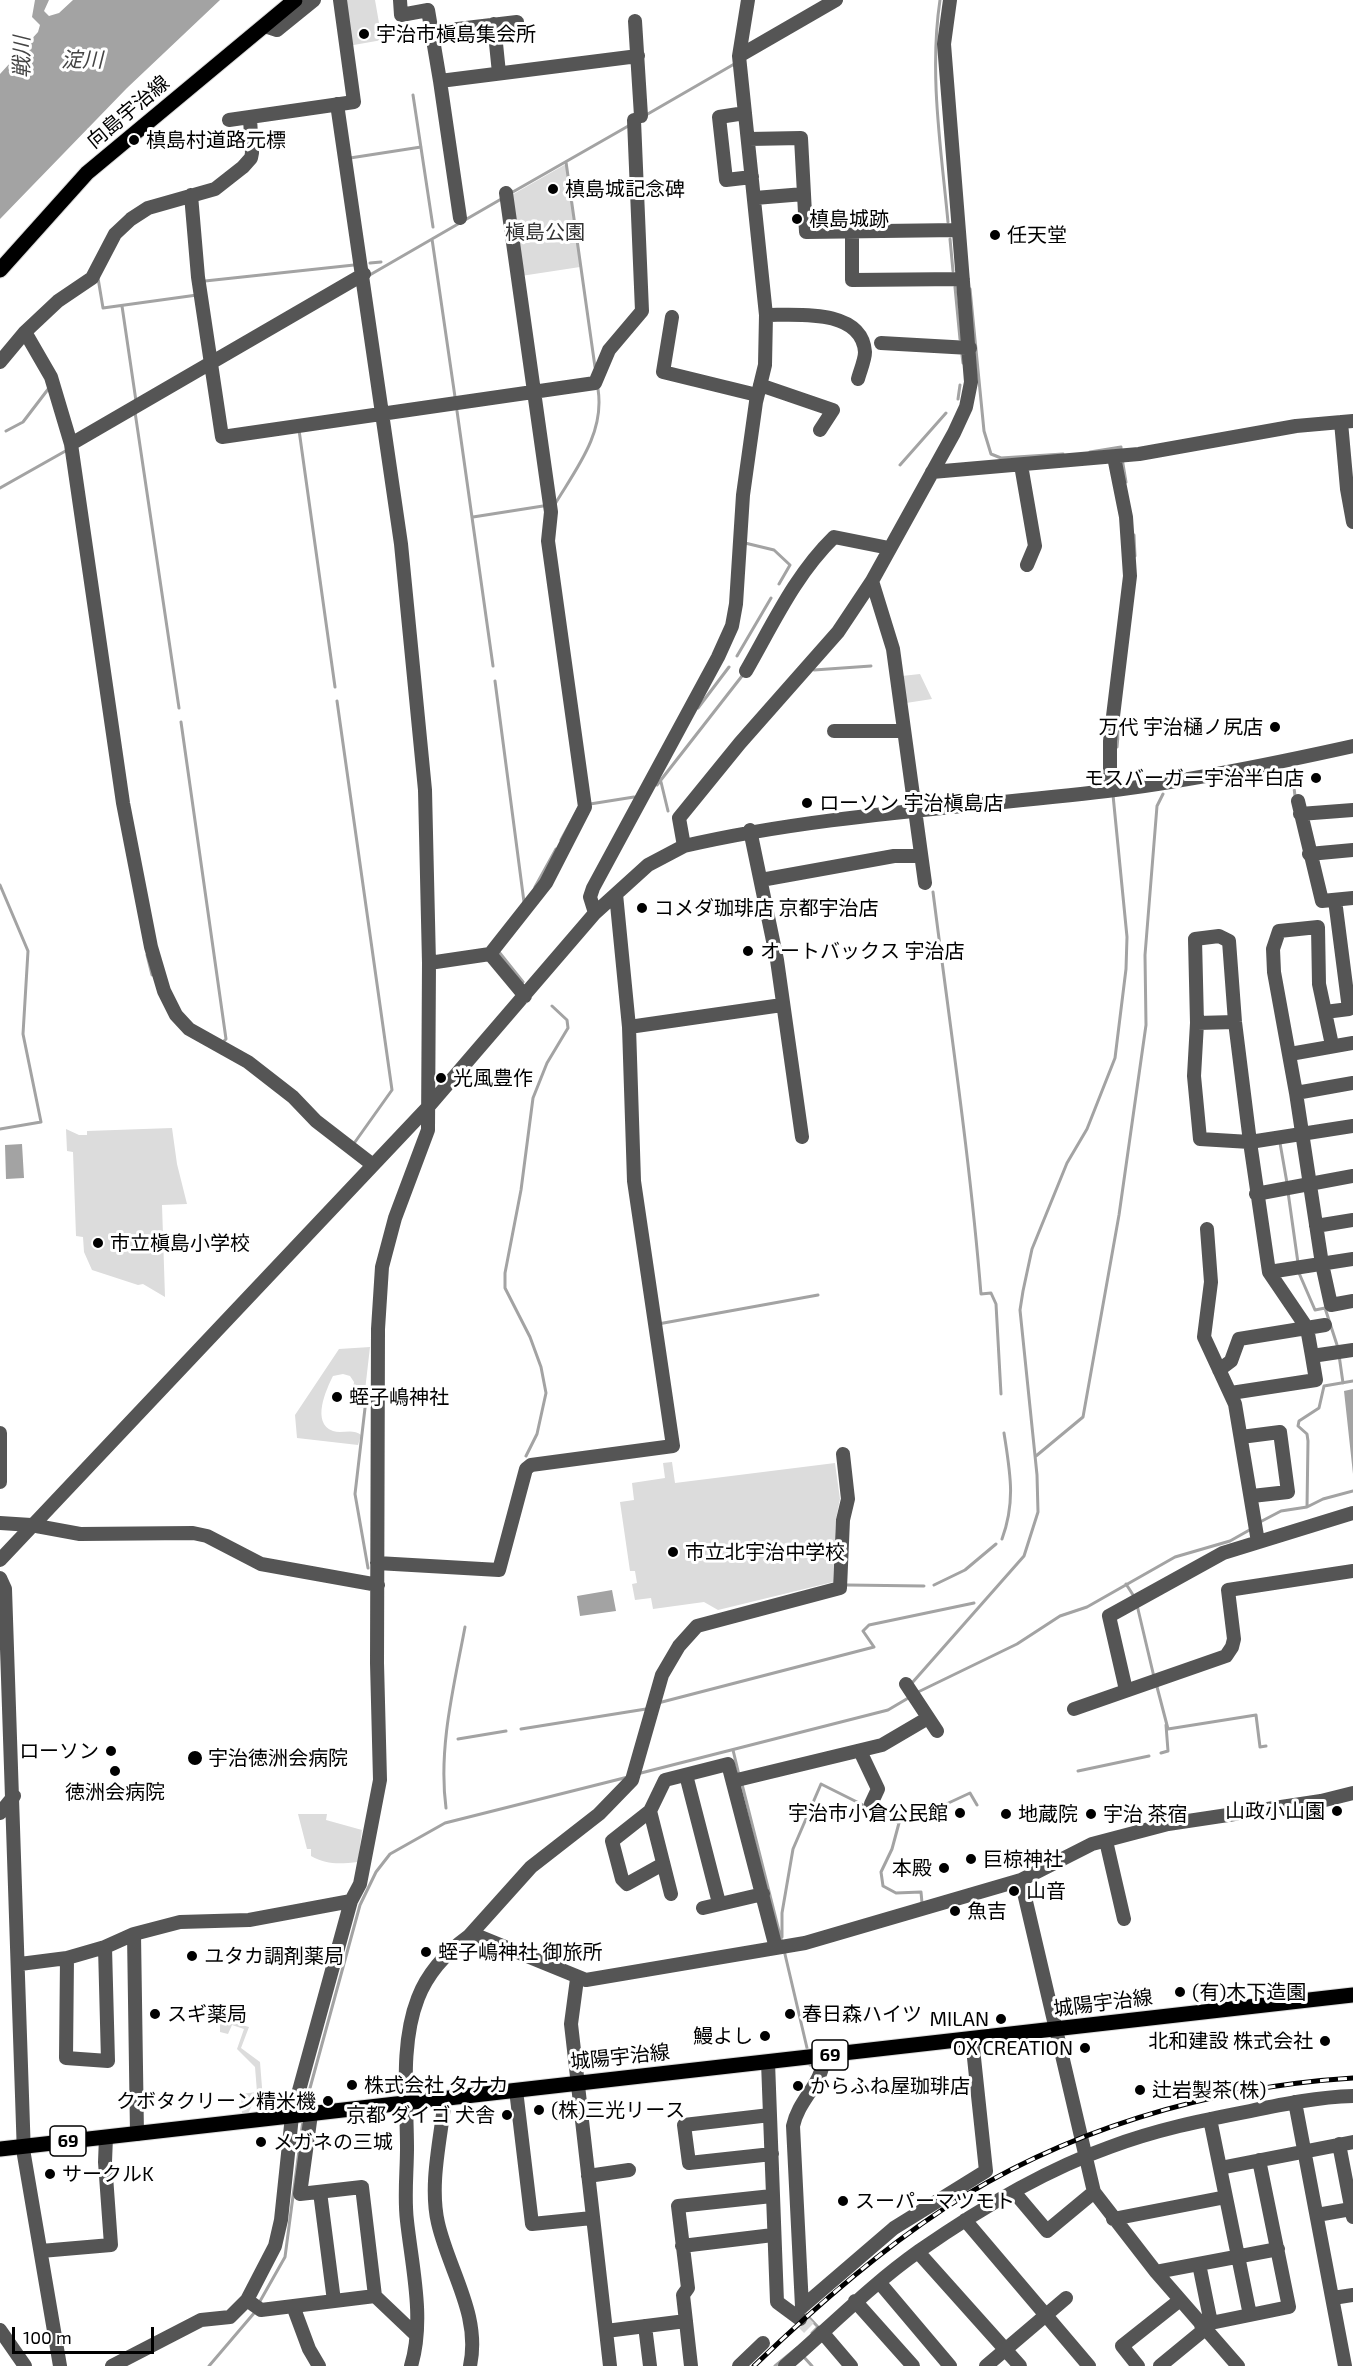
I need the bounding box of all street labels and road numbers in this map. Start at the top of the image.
street label: 向島宇治線 [82,71,174,153]
street label: 城陽宇治線 [1052,1985,1154,2021]
street label: 城陽宇治線 [569,2040,671,2074]
road number: 69 [812,2040,848,2070]
road number: 69 [50,2126,86,2156]

